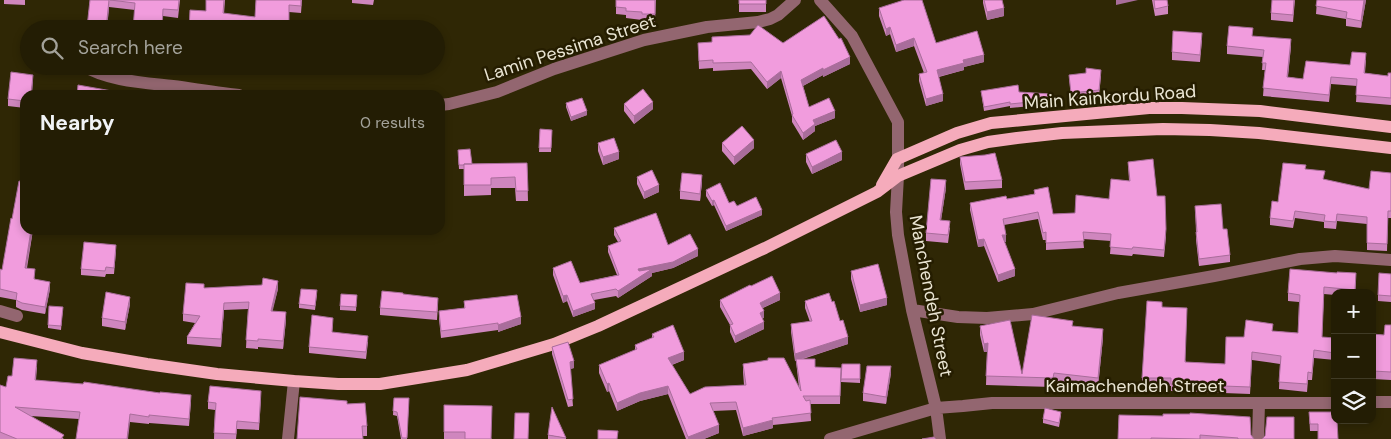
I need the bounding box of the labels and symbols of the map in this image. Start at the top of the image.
street label: Lamin Pessima Street [481,9,659,87]
street label: Main Kainkordu Road [1023,79,1197,115]
street label: Manchendeh Street [904,213,958,379]
street label: Kaimachendeh Street [1046,374,1224,398]

